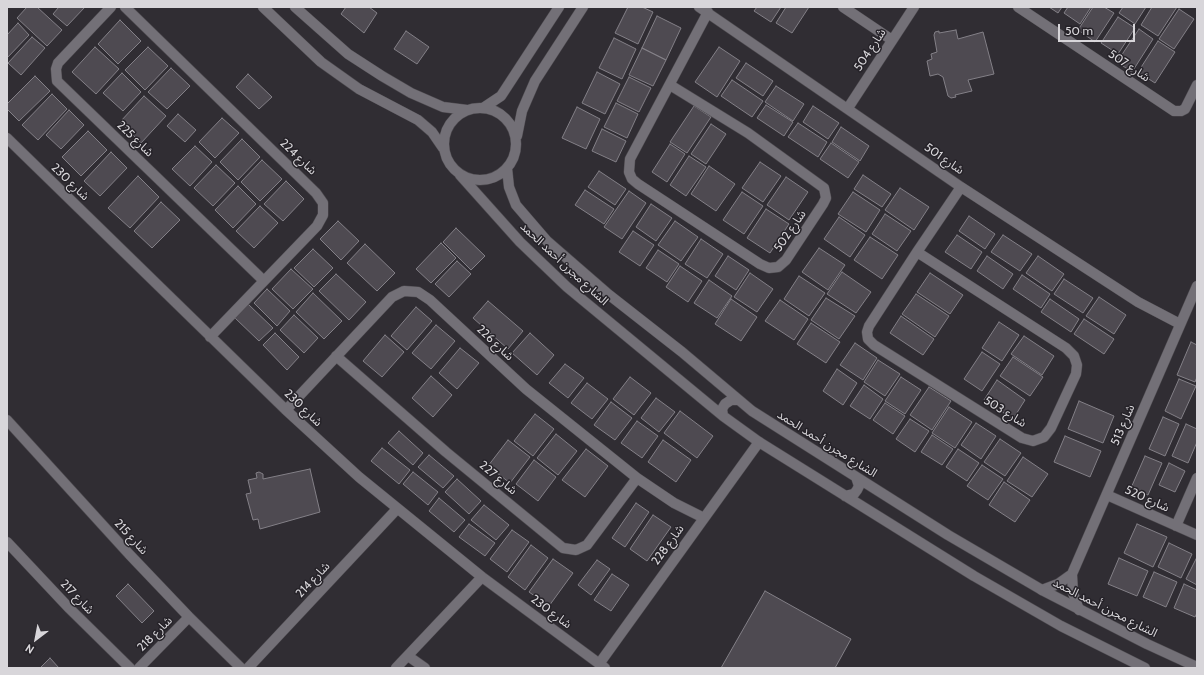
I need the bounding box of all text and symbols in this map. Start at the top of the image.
scale bar [1060,16,1137,42]
text: 50 m [1065,23,1093,38]
street label: شارع 504 [851,26,889,74]
street label: شارع 507 [1106,47,1152,85]
street label: شارع 225 [114,118,156,160]
street label: شارع 224 [277,136,319,178]
street label: شارع 501 [921,140,967,178]
street label: شارع 230 [48,160,92,204]
street label: شارع 502 [771,207,809,255]
street label: الشارع مجرن أحمد الحمد [517,219,611,309]
street label: شارع 226 [473,322,517,364]
street label: شارع 230 [281,386,325,430]
street label: شارع 503 [981,393,1029,431]
street label: شارع 513 [1108,402,1138,448]
street label: الشارع مجرن أحمد الحمد [774,407,880,481]
street label: شارع 227 [476,458,520,498]
street label: شارع 520 [1122,483,1172,515]
street label: شارع 215 [111,516,151,558]
street label: شارع 228 [649,522,687,568]
street label: شارع 214 [293,559,333,601]
street label: الشارع مجرن أحمد الحمد [1050,575,1160,641]
street label: شارع 217 [57,577,97,617]
street label: شارع 230 [528,592,574,632]
street label: شارع 218 [135,614,175,654]
north arrow [16,619,56,659]
text: N [23,641,37,657]

